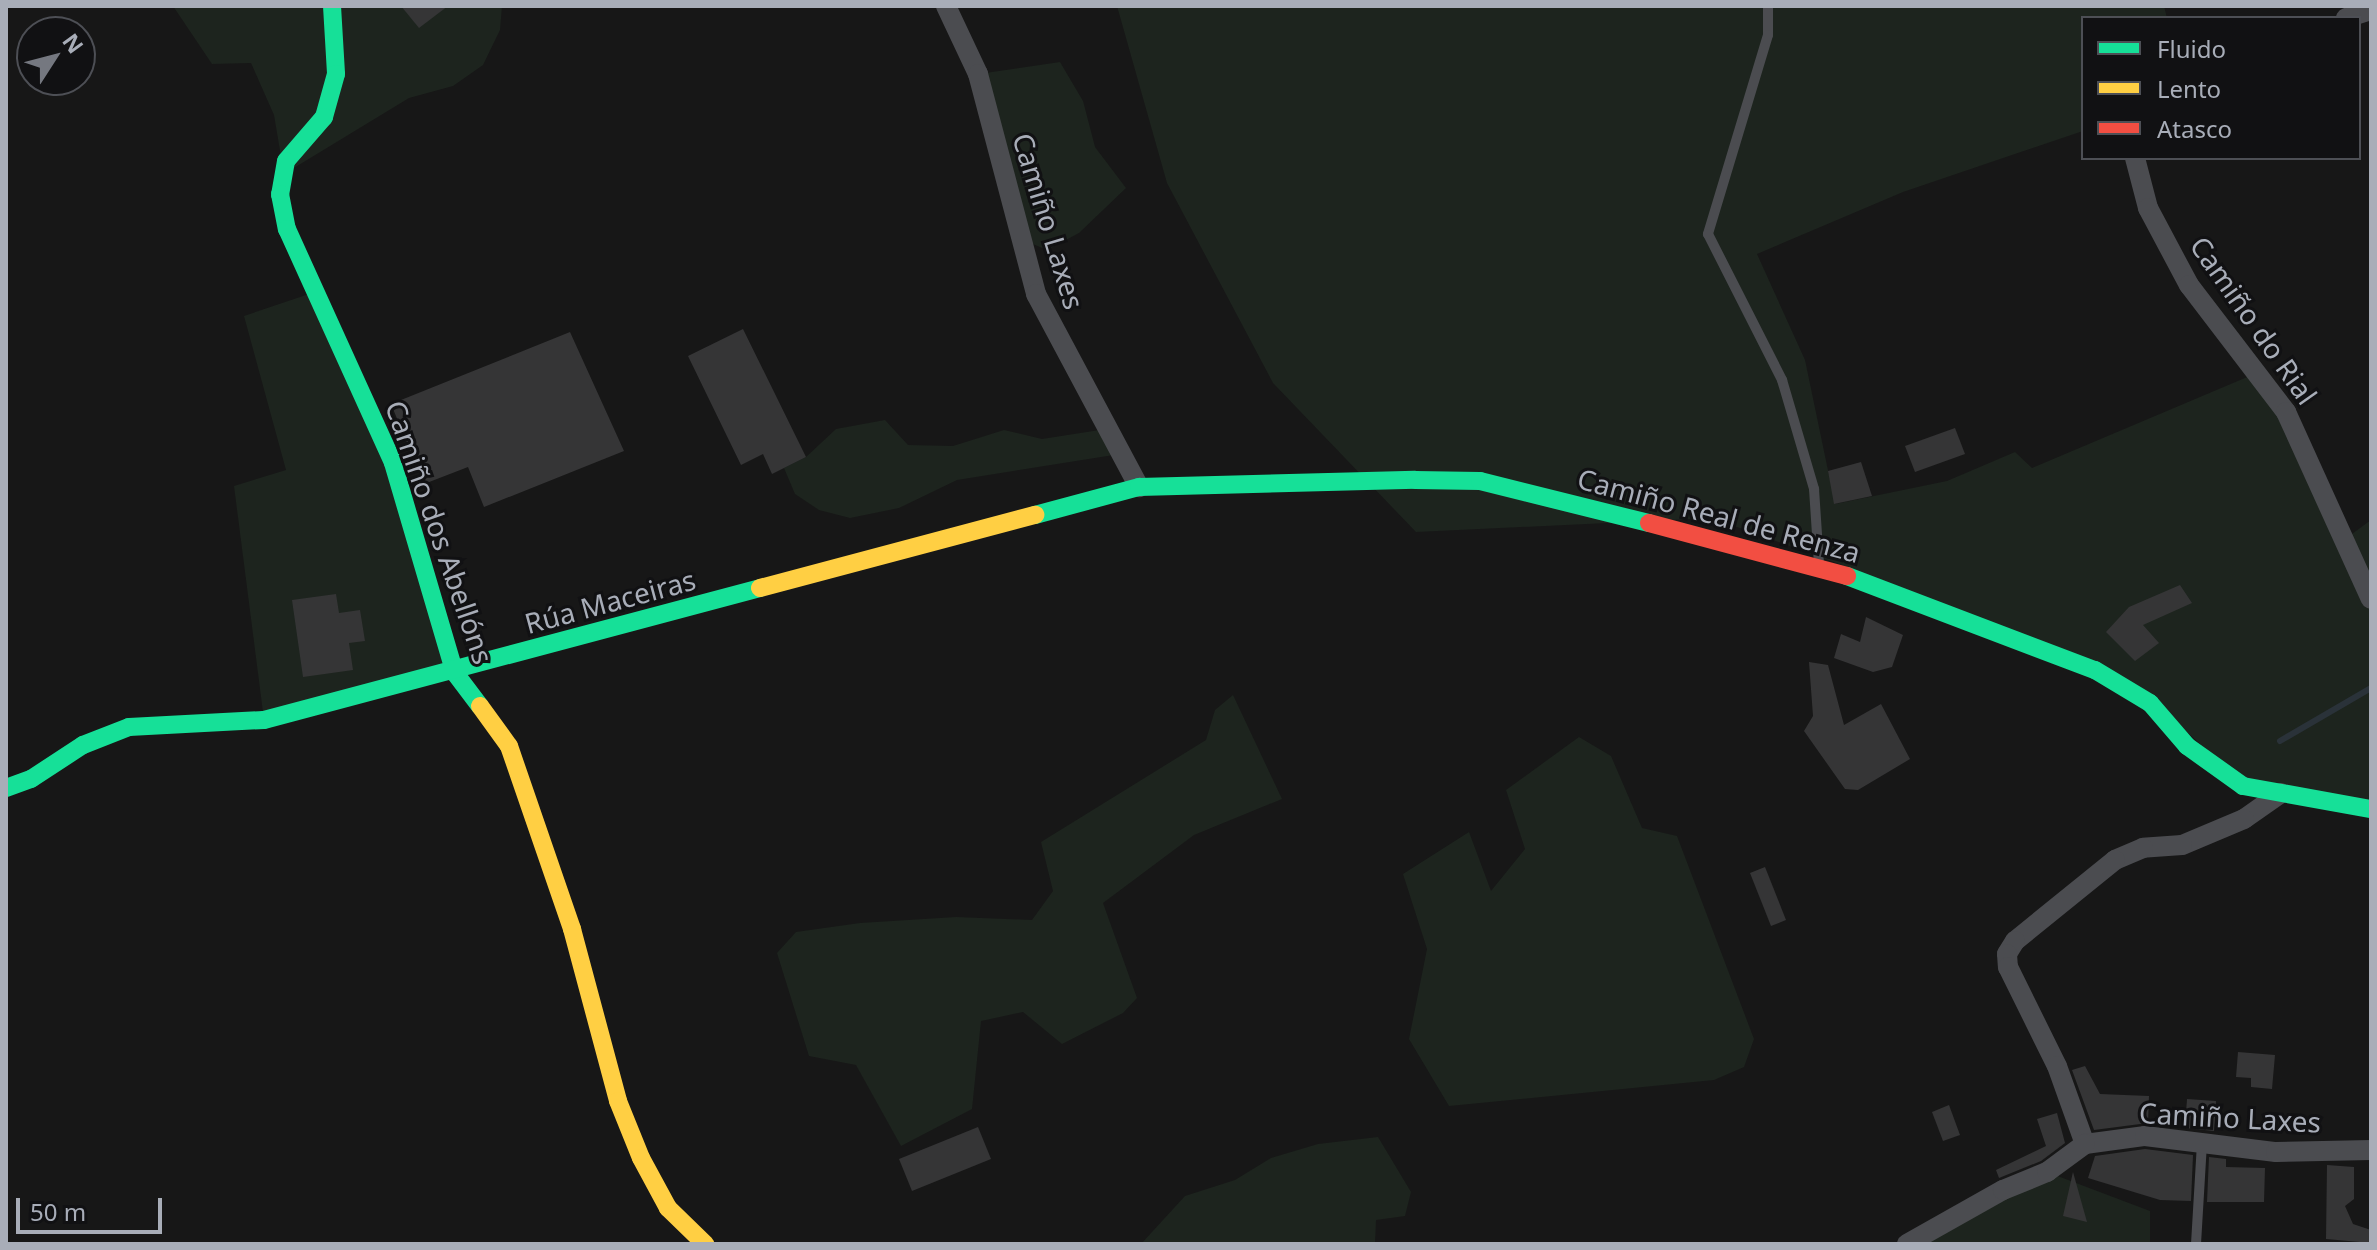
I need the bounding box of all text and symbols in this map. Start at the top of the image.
north arrow [16,16,96,96]
legend [2081,16,2361,160]
text: N [56,27,91,59]
text: Fluido [2157,32,2226,65]
text: Lento [2157,72,2221,105]
text: Atasco [2157,112,2232,145]
street label: Camiño Laxes [1006,129,1092,313]
street label: Camiño do Rial [2184,230,2324,410]
street label: Camiño dos Abellóns [379,396,501,668]
street label: Camiño Real de Renza [1574,461,1864,569]
street label: Rúa Maceiras [521,562,699,640]
street label: Camiño Laxes [2138,1095,2322,1139]
scale bar [20,1182,166,1232]
text: 50 m [30,1195,86,1228]

